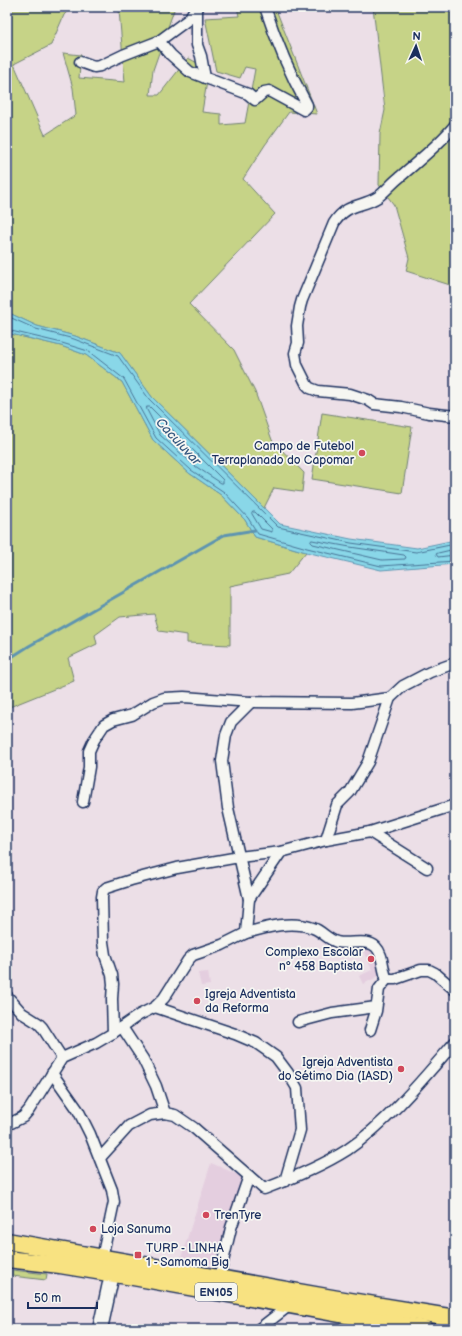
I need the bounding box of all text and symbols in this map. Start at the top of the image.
north arrow [396,26,436,66]
text: N [412,30,421,43]
water label: Caculuvar [152,415,205,470]
place label: Campo de Futebol Terraplanado do Capomar [212,439,355,468]
marker: Campo de Futebol Terraplanado do Capomar [357,448,367,458]
place label: Complexo Escolar nº 458 Baptista [265,945,364,974]
marker: Complexo Escolar nº 458 Baptista [366,954,376,964]
place label: Igreja Adventista da Reforma [205,987,296,1016]
marker: Igreja Adventista da Reforma [192,996,202,1006]
place label: Igreja Adventista do Sétimo Dia (IASD) [278,1055,393,1084]
marker: Igreja Adventista do Sétimo Dia (IASD) [396,1064,406,1074]
place label: TrenTyre [214,1208,261,1223]
marker: TrenTyre [201,1210,211,1220]
place label: Loja Sanuma [101,1222,171,1237]
marker: Loja Sanuma [88,1224,98,1234]
place label: TURP - LINHA 1 - Samoma Big [146,1241,229,1270]
marker: TURP - LINHA 1 - Samoma Big [133,1250,143,1260]
road number: EN105 [195,1283,237,1301]
scale bar [28,1284,97,1310]
text: 50 m [34,1291,61,1306]

